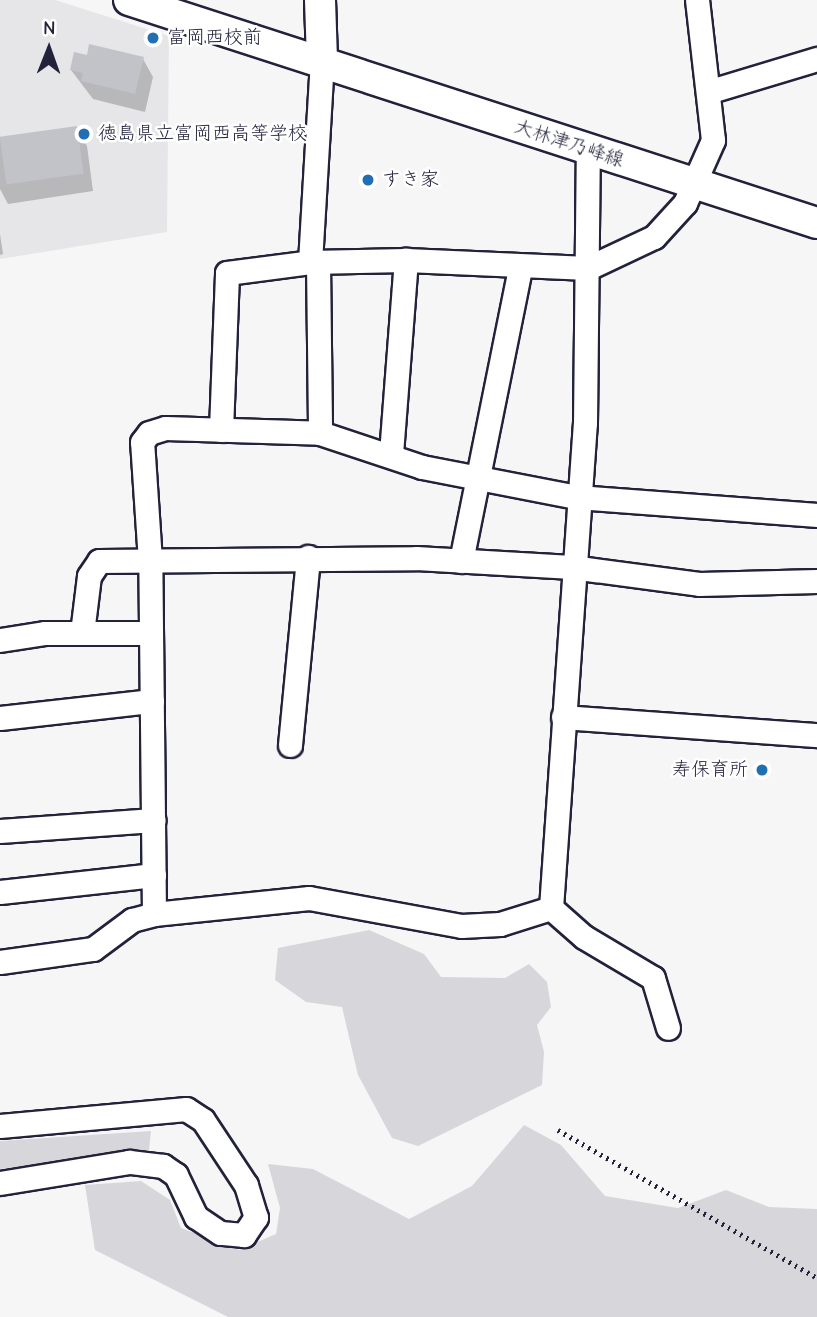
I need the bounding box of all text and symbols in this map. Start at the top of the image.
north arrow [14,14,84,84]
text: N [43,17,56,39]
place label: 富岡西校前 [167,27,262,49]
marker: 富岡西校前 [145,30,161,46]
street label: 大林津乃峰線 [511,116,627,172]
place label: 徳島県立富岡西高等学校 [98,123,307,145]
marker: 徳島県立富岡西高等学校 [76,126,92,142]
place label: すき家 [382,169,439,191]
marker: すき家 [360,172,376,188]
place label: 寿保育所 [672,759,748,781]
marker: 寿保育所 [754,762,770,778]

